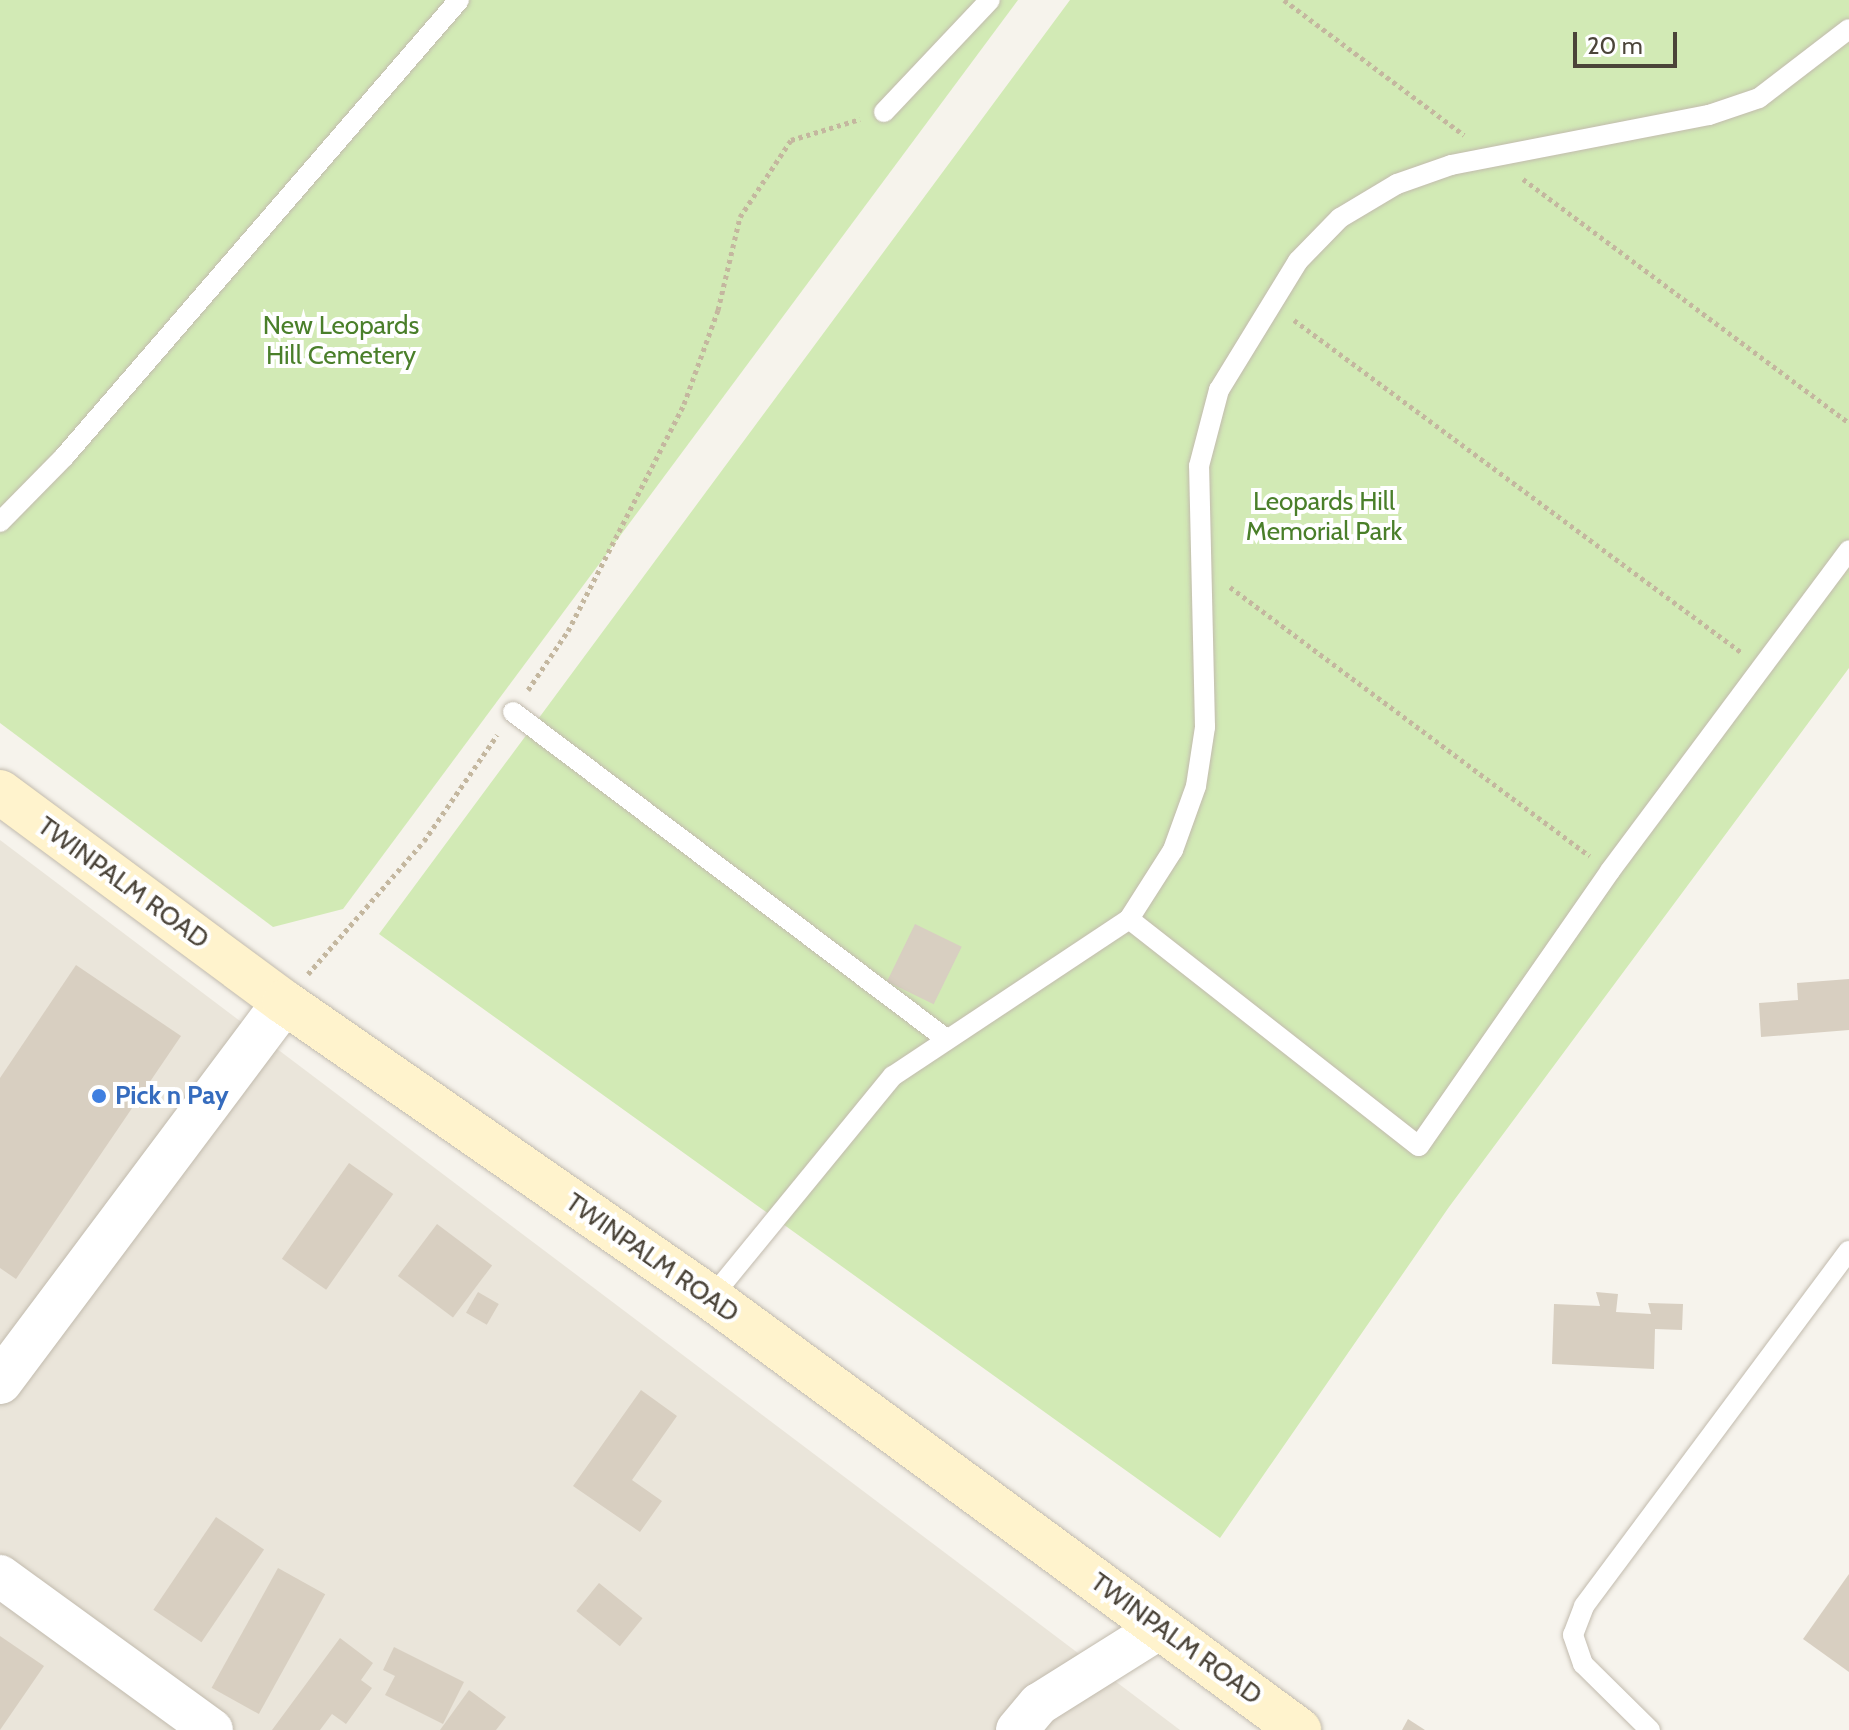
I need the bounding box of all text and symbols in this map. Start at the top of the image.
scale bar [1577,16,1681,66]
text: 20 m [1587,31,1643,60]
park label: New Leopards Hill Cemetery [263,310,419,372]
park label: Leopards Hill Memorial Park [1246,486,1402,548]
street label: TWINPALM ROAD [31,811,215,955]
place label: Pick n Pay [115,1080,229,1112]
marker: Pick n Pay [90,1087,108,1105]
street label: TWINPALM ROAD [560,1187,744,1329]
street label: TWINPALM ROAD [1084,1567,1268,1711]

